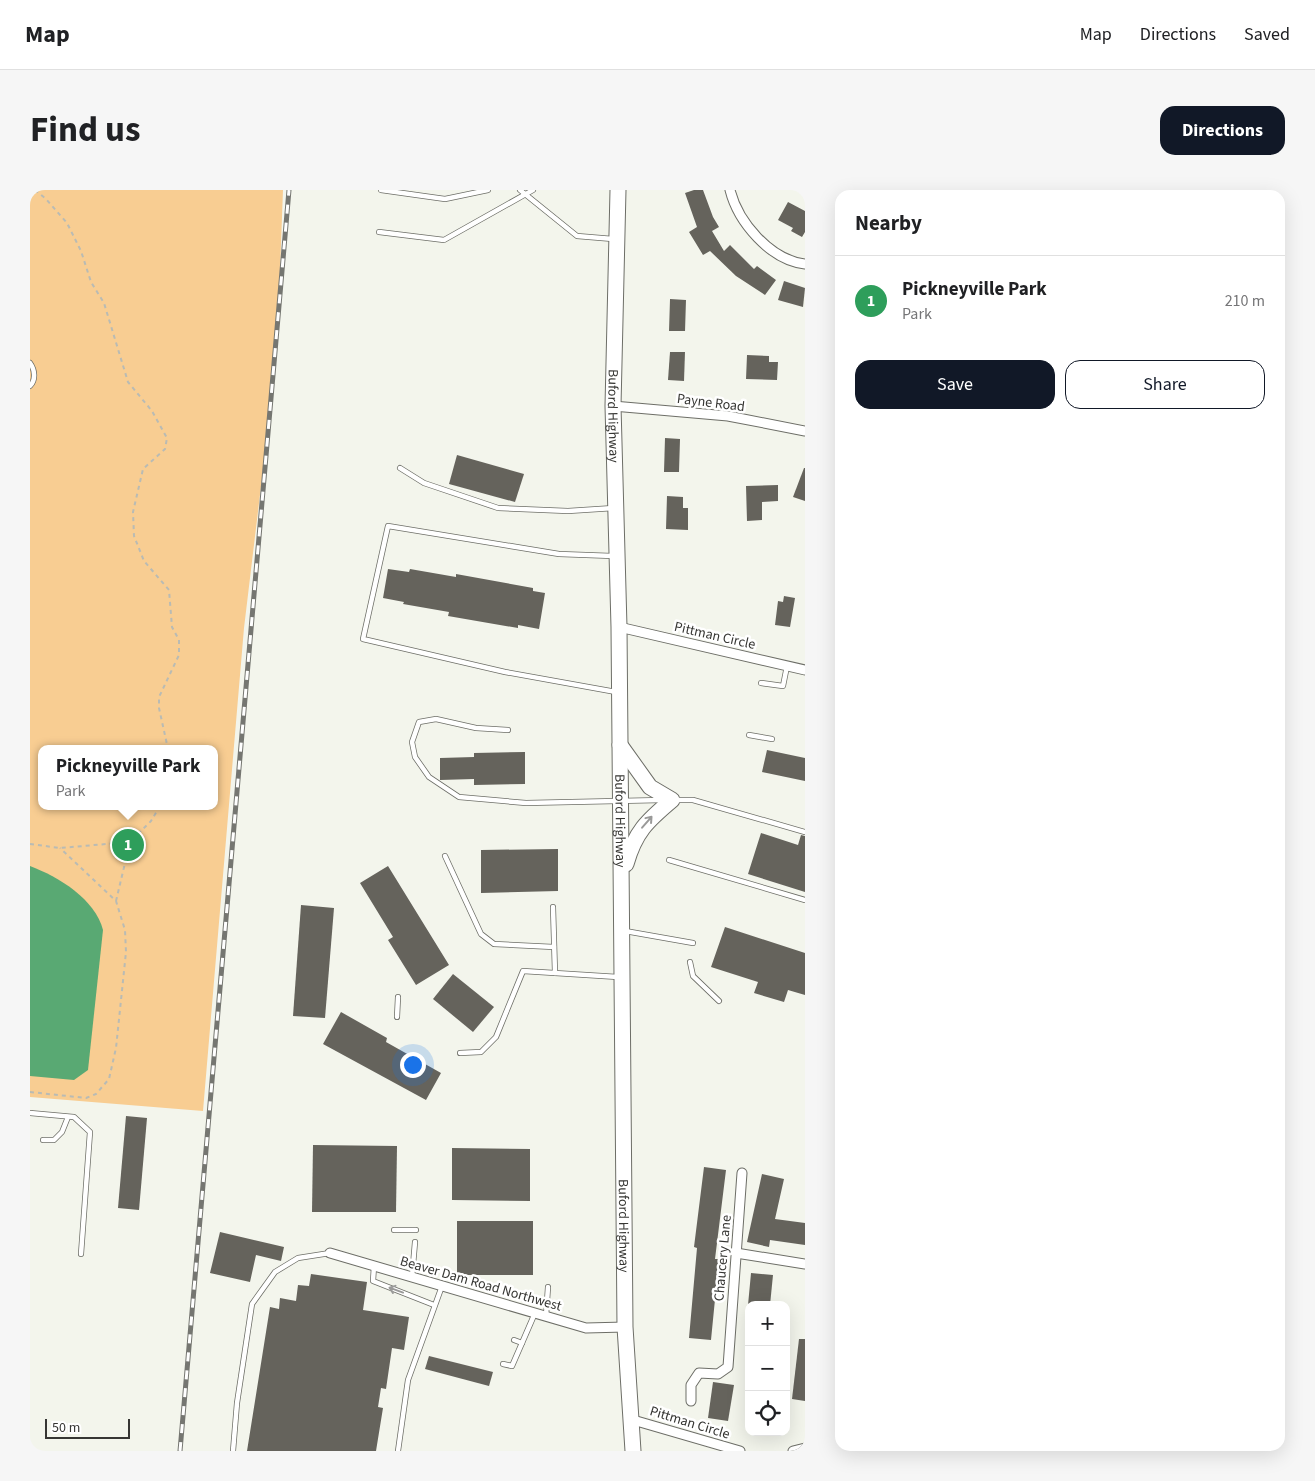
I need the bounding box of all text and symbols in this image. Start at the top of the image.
text: Map [25,17,70,52]
text: Map [1080,22,1112,47]
text: Directions [1140,22,1216,47]
text: Saved [1244,22,1290,47]
text: Find us [30,105,140,155]
button: Directions [1160,106,1285,155]
text: Nearby [855,208,922,238]
text: Pickneyville Park [902,276,1047,303]
text: 1 [867,290,875,312]
text: 210 m [1225,290,1265,312]
text: Park [902,303,932,325]
button: Save [855,360,1055,409]
button: Share [1065,360,1265,409]
street label: Buford Highway [602,369,624,463]
street label: Payne Road [676,389,746,417]
street label: Pittman Circle [672,617,757,655]
popup [38,745,218,810]
text: Pickneyville Park [56,753,200,780]
street label: Buford Highway [609,774,630,868]
text: Park [56,780,86,802]
one-way arrow [642,816,653,829]
pin: 1 [112,826,144,864]
your location [400,1052,426,1078]
street label: Buford Highway [613,1179,634,1273]
street label: Chaucery Lane [709,1214,737,1302]
street label: Beaver Dam Road Northwest [398,1251,564,1317]
one-way arrow [389,1285,405,1294]
map controls [745,1301,790,1436]
button: + [745,1301,790,1346]
button: − [745,1346,790,1391]
button: locate [745,1391,790,1436]
street label: Pittman Circle [647,1401,732,1445]
scale bar [45,1416,130,1439]
text: 50 m [52,1418,80,1438]

